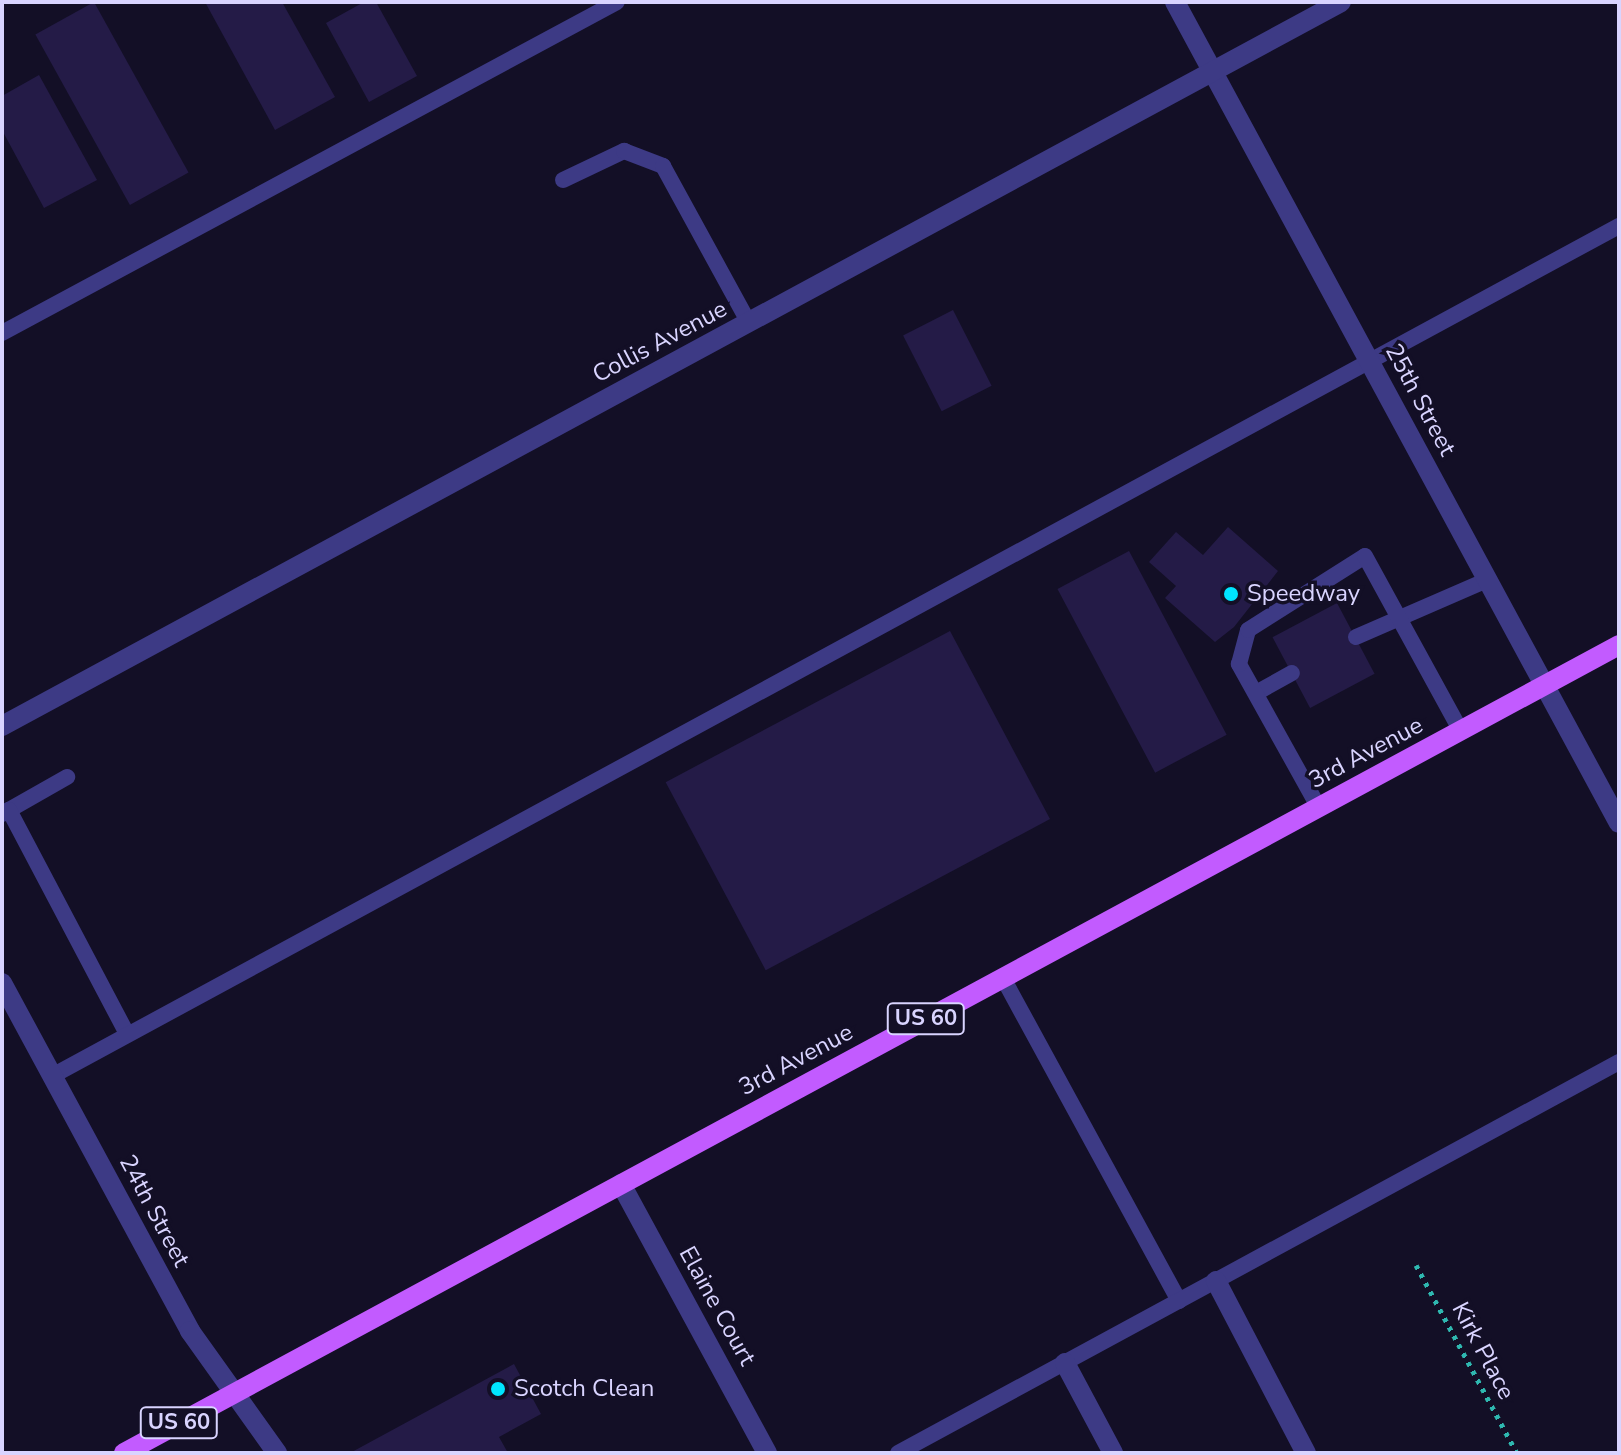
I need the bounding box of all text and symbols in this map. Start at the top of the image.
street label: Collis Avenue [588,295,732,389]
street label: 25th Street [1379,339,1461,461]
place label: Speedway [1247,580,1360,608]
marker: Speedway [1222,585,1240,603]
street label: 3rd Avenue [1304,711,1428,795]
road number: US 60 [886,1001,966,1037]
street label: 3rd Avenue [734,1018,858,1102]
street label: 24th Street [113,1150,195,1272]
street label: Elaine Court [672,1241,762,1371]
street label: Kirk Place [1445,1297,1521,1405]
place label: Scotch Clean [514,1375,654,1403]
marker: Scotch Clean [489,1380,507,1398]
road number: US 60 [139,1405,219,1441]

